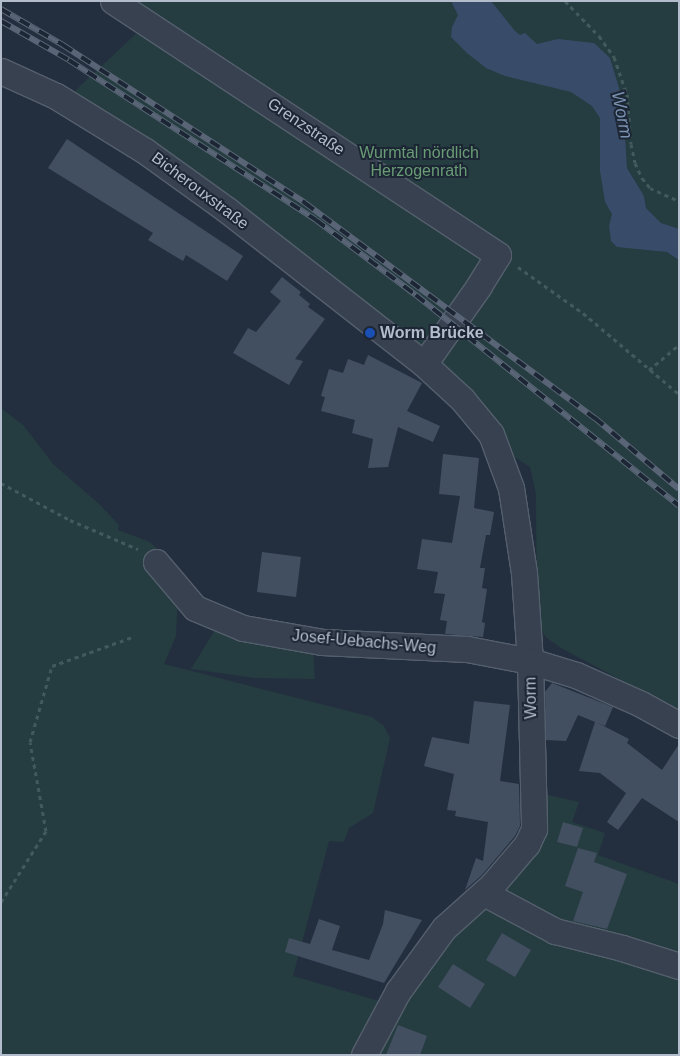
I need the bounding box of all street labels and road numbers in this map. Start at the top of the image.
street label: Grenzstraße [264,94,348,160]
street label: Bicherouxstraße [148,148,252,234]
street label: Josef-Uebachs-Weg [291,626,437,658]
street label: Worm [521,677,541,719]

